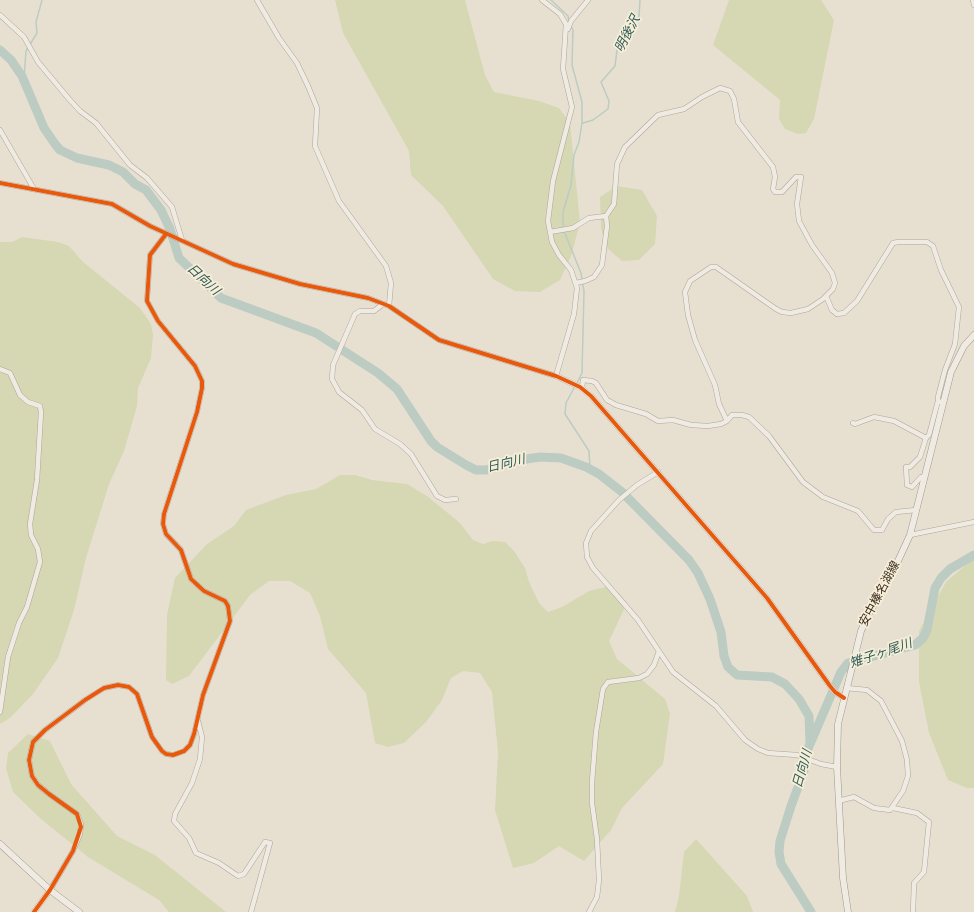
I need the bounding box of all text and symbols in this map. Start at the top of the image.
water label: 明後沢 [612,13,644,55]
water label: 日向川 [183,261,223,299]
water label: 日向川 [485,452,527,476]
street label: 安中榛名湖線 [857,559,903,629]
water label: 雉子ヶ尾川 [848,636,914,672]
water label: 日向川 [790,748,816,790]

